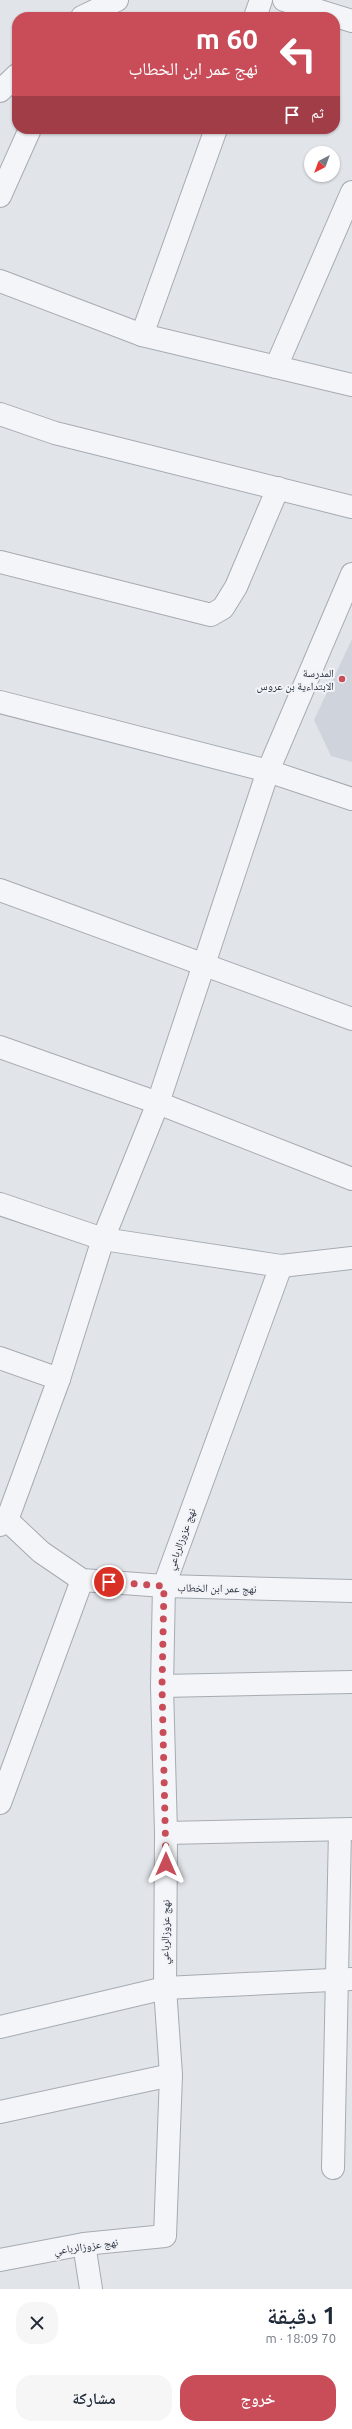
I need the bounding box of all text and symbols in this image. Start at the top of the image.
text: 60 m [196,23,258,54]
icon: left [272,28,324,80]
text: نهج عمر ابن الخطاب [128,58,258,78]
icon: arrive [281,104,303,126]
text: ثم [311,104,324,121]
north arrow [304,146,340,182]
map controls [304,146,340,182]
place label: المدرسة الابتداءية بن عروس [257,667,334,693]
marker: المدرسة الابتداءية بن عروس [337,674,347,684]
street label: نهج عزوزالرباعي [164,1507,200,1572]
pin [92,1565,126,1599]
icon: arrive [98,1571,120,1593]
street label: نهج عمر ابن الخطاب [177,1581,257,1596]
position arrow [145,1843,187,1885]
street label: نهج عزوزالرباعي [158,1900,174,1965]
street label: نهج عزوزالرباعي [53,2236,119,2259]
button: close [16,2302,58,2344]
text: 1 دقيقة [267,2302,336,2329]
text: 70 m · 18:09 [265,2331,336,2345]
button: مشاركة [16,2375,172,2421]
button: خروج [180,2375,336,2421]

